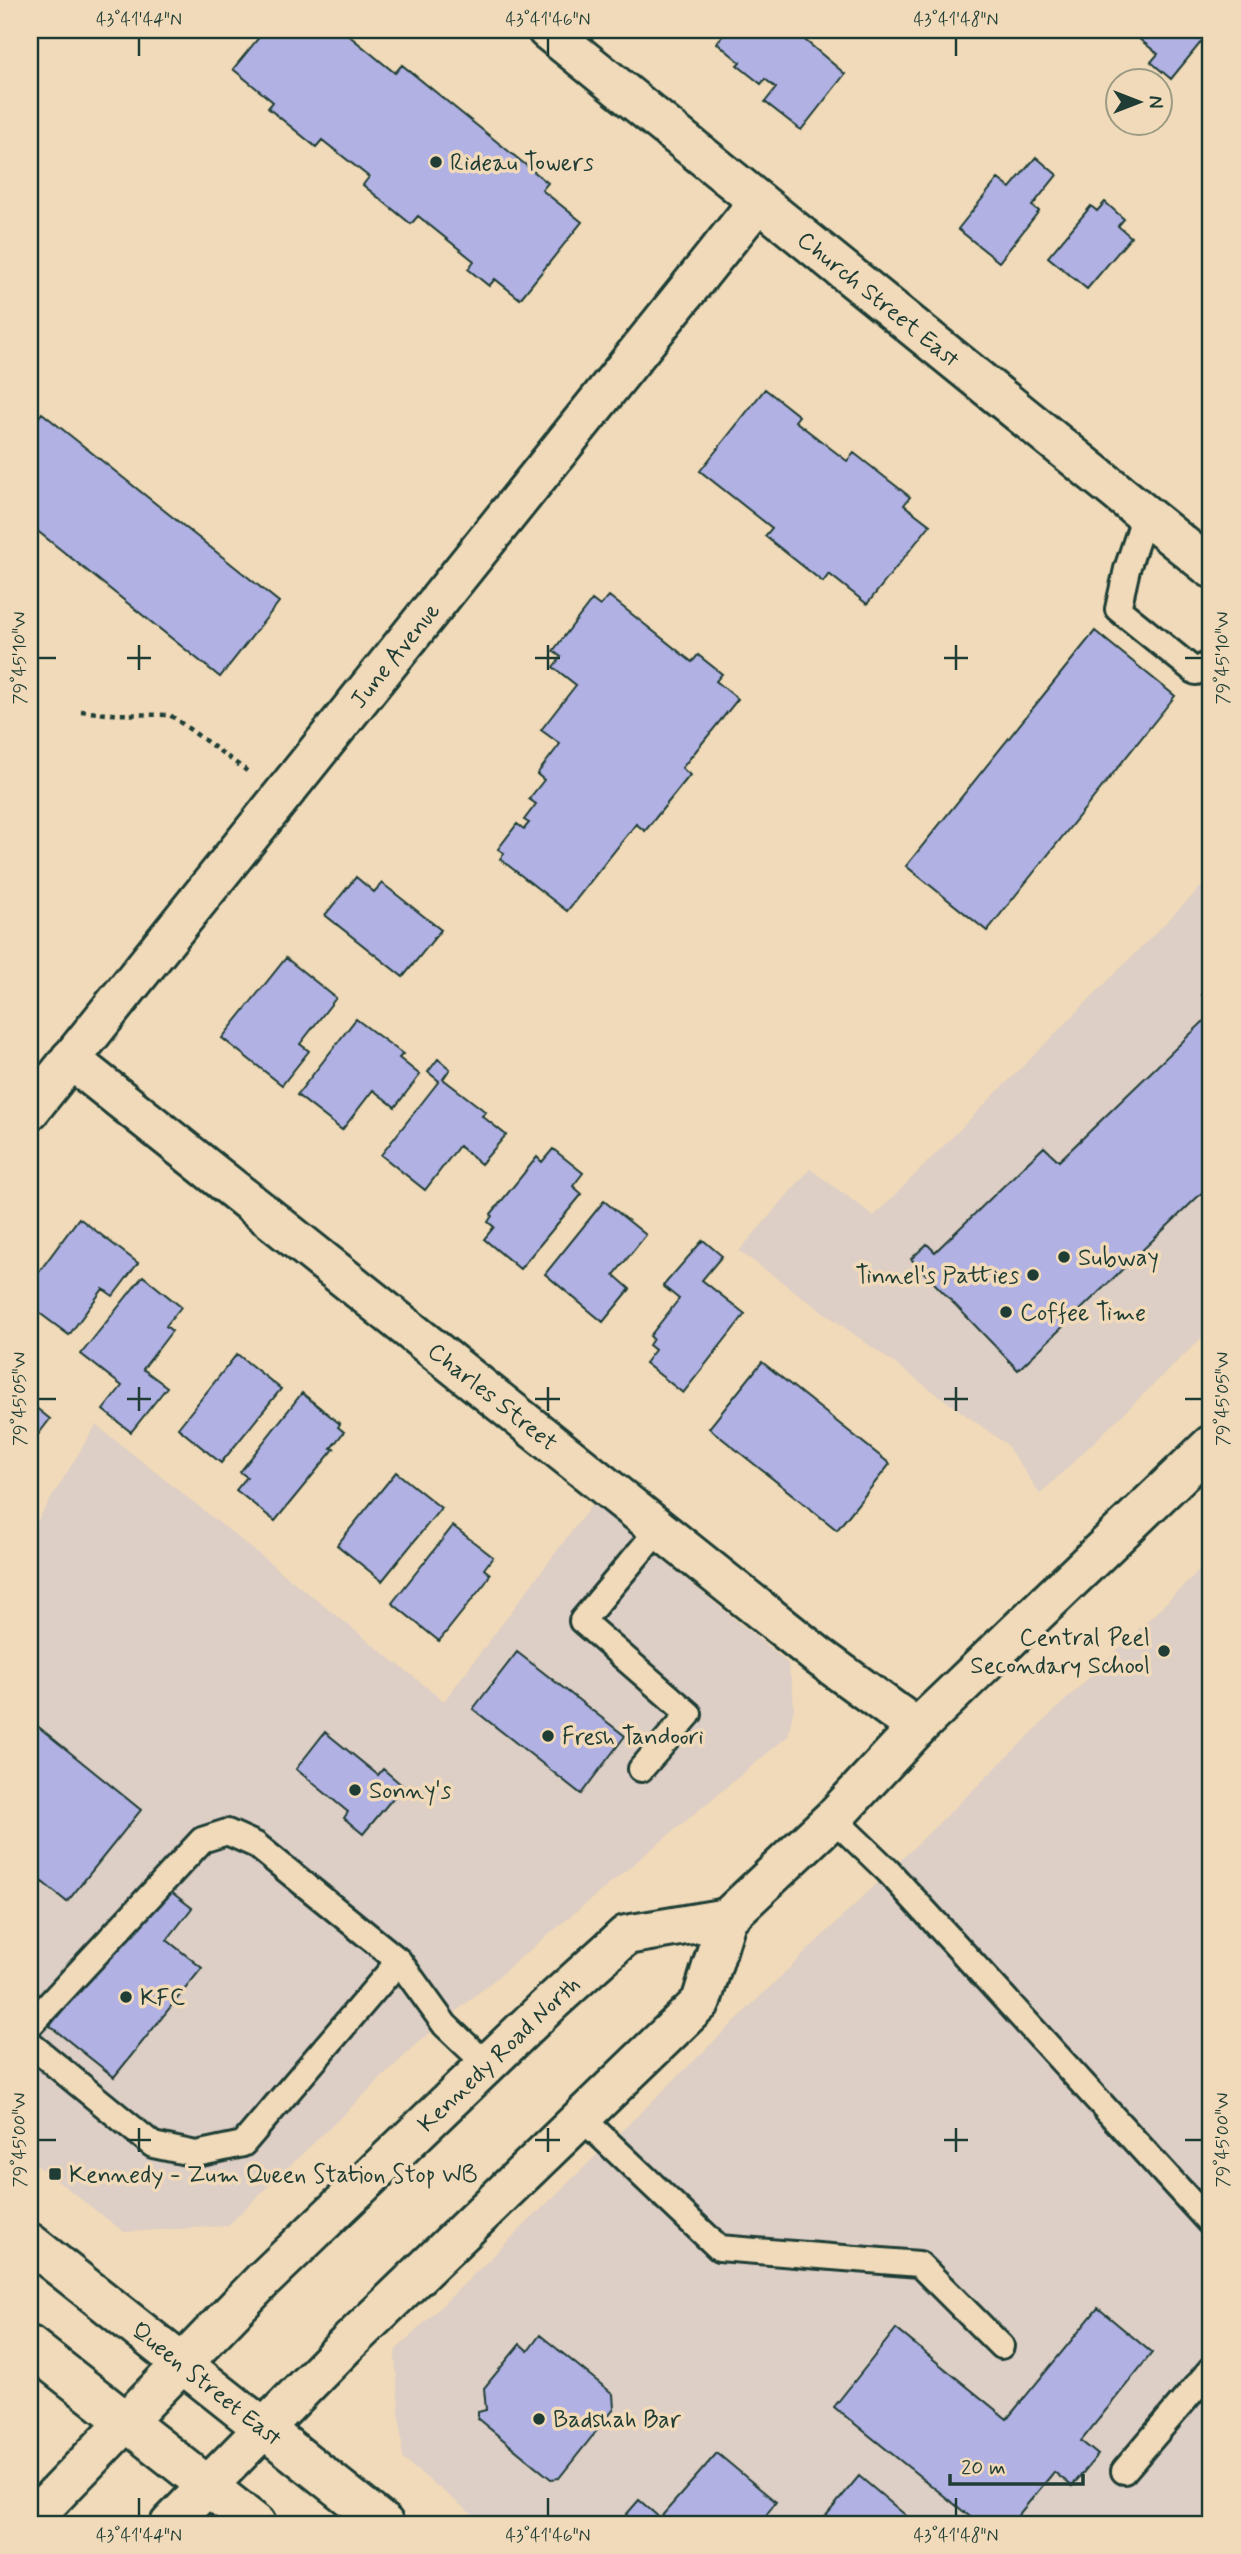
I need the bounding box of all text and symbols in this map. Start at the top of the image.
text: 43°41'44"N [96,8,182,32]
text: 43°41'46"N [505,8,591,32]
text: 43°41'48"N [913,8,999,32]
north arrow [1104,66,1174,136]
text: N [1142,96,1167,108]
place label: Rideau Towers [450,148,594,179]
marker: Rideau Towers [428,154,444,170]
street label: Church Street East [790,225,966,375]
street label: June Avenue [344,597,448,715]
text: 79°45'10"W [8,612,32,704]
text: 79°45'10"W [1211,612,1235,704]
place label: Subway [1078,1243,1159,1274]
marker: Subway [1056,1249,1072,1265]
place label: Tinnel's Patties [855,1261,1019,1292]
marker: Tinnel's Patties [1025,1267,1041,1283]
place label: Coffee Time [1020,1298,1146,1329]
marker: Coffee Time [998,1304,1014,1320]
street label: Charles Street [421,1336,563,1459]
text: 79°45'05"W [8,1352,32,1446]
text: 79°45'05"W [1211,1352,1235,1446]
place label: Central Peel Secondary School [970,1623,1150,1682]
marker: Central Peel Secondary School [1156,1643,1172,1659]
place label: Fresh Tandoori [562,1722,704,1753]
marker: Fresh Tandoori [540,1728,556,1744]
place label: Sonny's [369,1776,452,1807]
marker: Sonny's [347,1782,363,1798]
street label: Kennedy Road North [412,1970,587,2140]
place label: KFC [140,1983,185,2014]
marker: KFC [118,1989,134,2005]
text: 79°45'00"W [8,2093,32,2187]
text: 79°45'00"W [1211,2093,1235,2187]
place label: Kennedy - Zum Queen Station Stop WB [69,2160,478,2191]
marker: Kennedy - Zum Queen Station Stop WB [47,2166,63,2182]
street label: Queen Street East [125,2315,288,2454]
place label: Badshah Bar [553,2405,682,2436]
marker: Badshah Bar [531,2411,547,2427]
scale bar [950,2442,1084,2486]
text: 20 m [961,2454,1006,2482]
text: 43°41'44"N [96,2524,182,2548]
text: 43°41'46"N [505,2524,591,2548]
text: 43°41'48"N [913,2524,999,2548]

